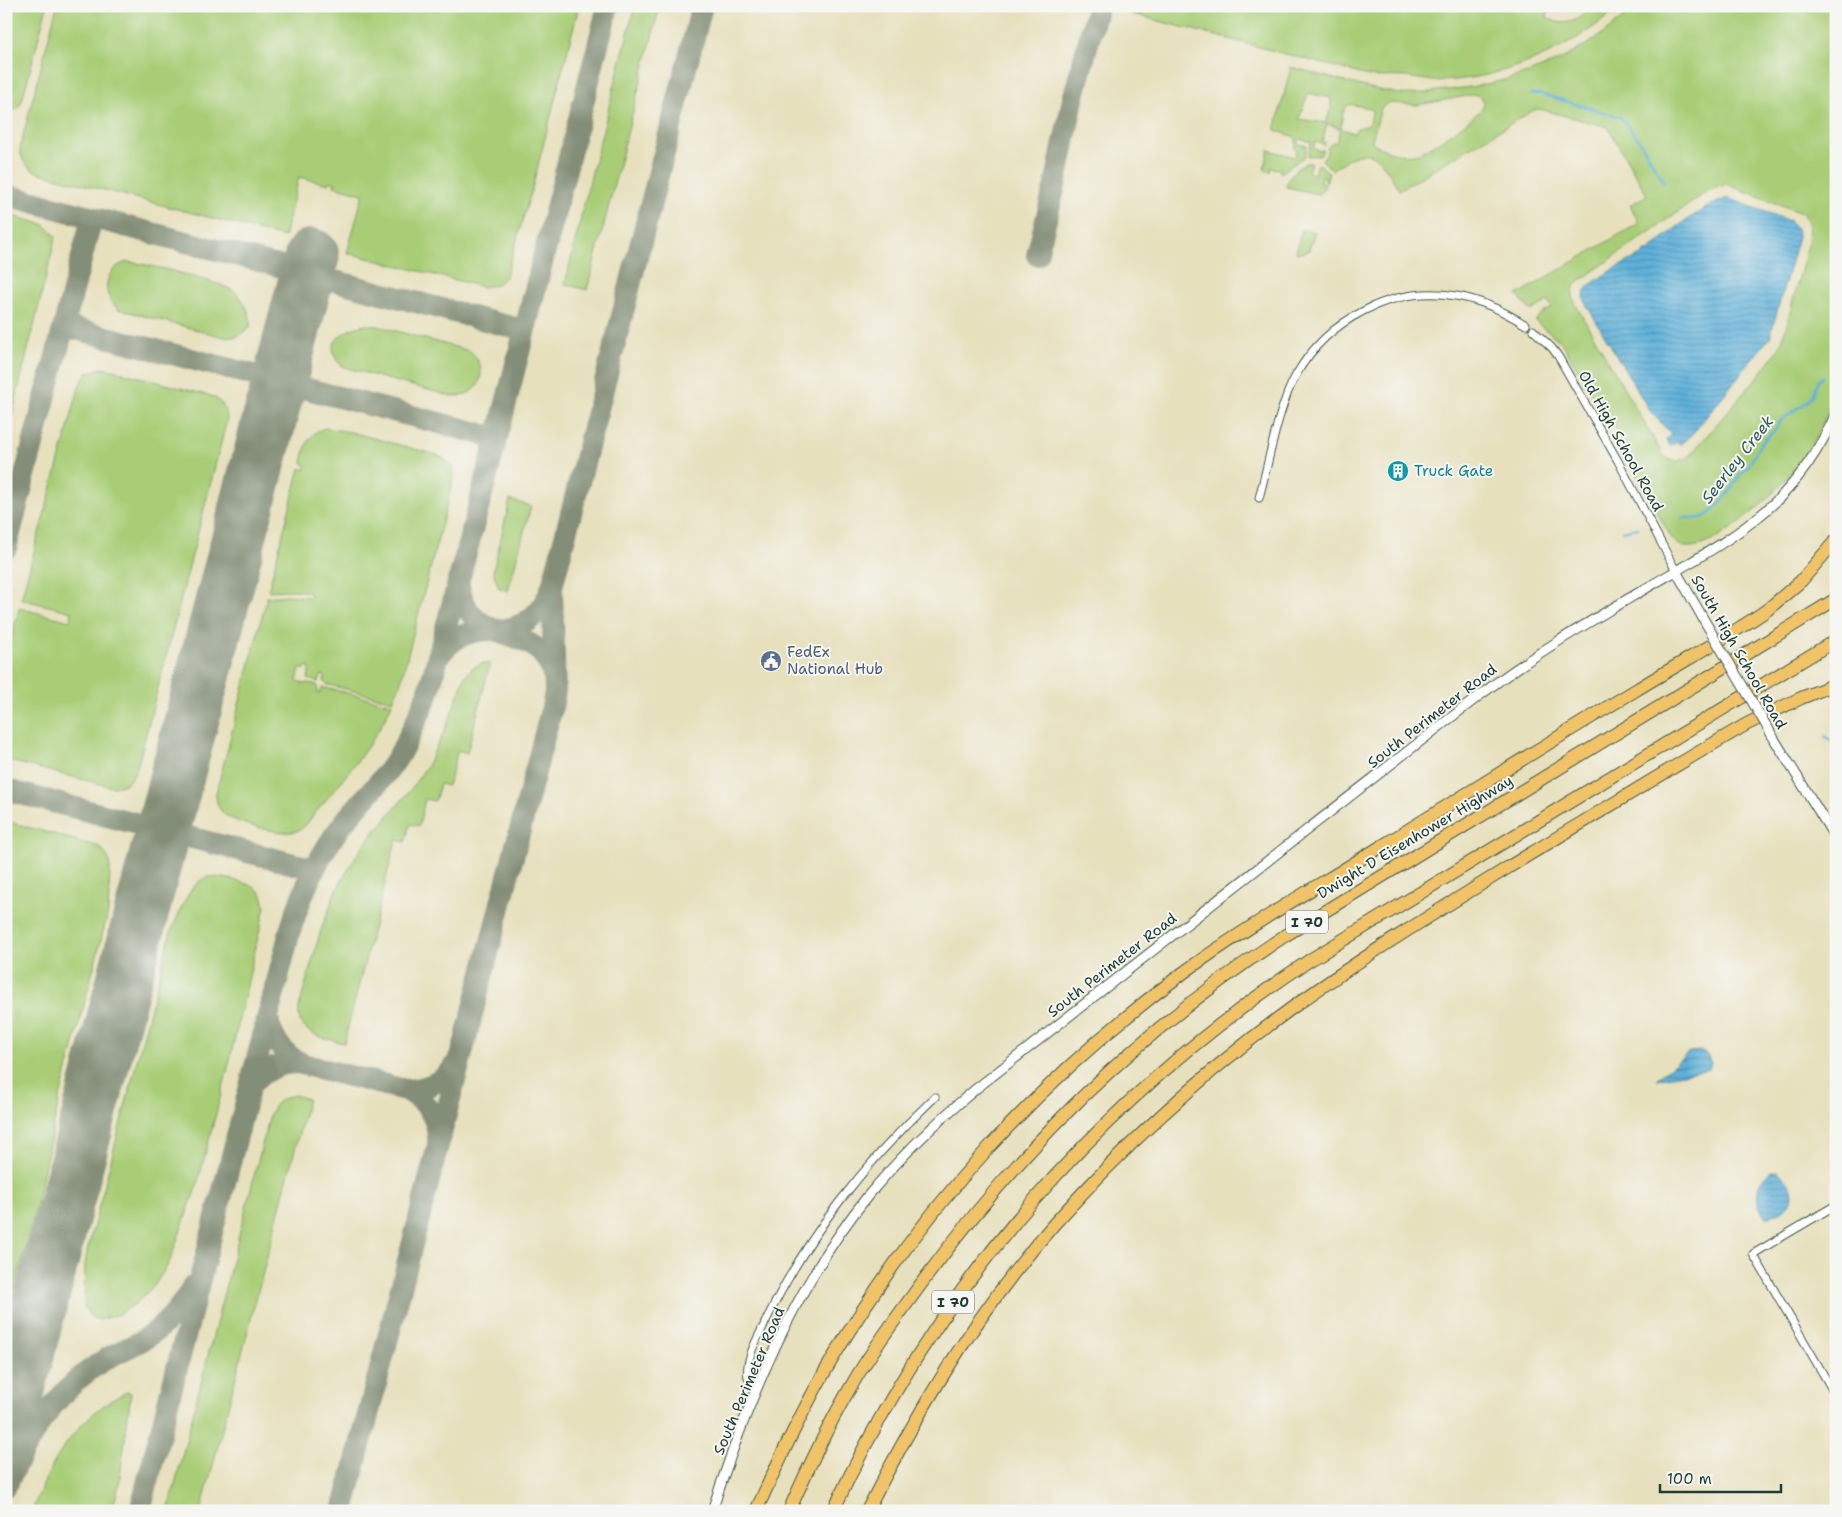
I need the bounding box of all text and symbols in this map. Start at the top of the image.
street label: Old High School Road [1574,367,1668,516]
water label: Seerley Creek [1696,411,1778,508]
building icon: Truck Gate [1386,459,1410,483]
place label: Truck Gate [1414,461,1493,481]
street label: South High School Road [1687,571,1792,733]
place label: FedEx National Hub [787,642,883,679]
public building icon: FedEx National Hub [759,649,783,673]
street label: South Perimeter Road [1363,659,1501,773]
street label: Dwight D Eisenhower Highway [1314,771,1516,903]
street label: South Perimeter Road [1043,908,1181,1022]
road number: I 70 [1286,910,1328,934]
road number: I 70 [932,1290,974,1314]
street label: South Perimeter Road [709,1304,789,1458]
scale bar [1660,1462,1781,1494]
text: 100 m [1667,1469,1712,1489]

